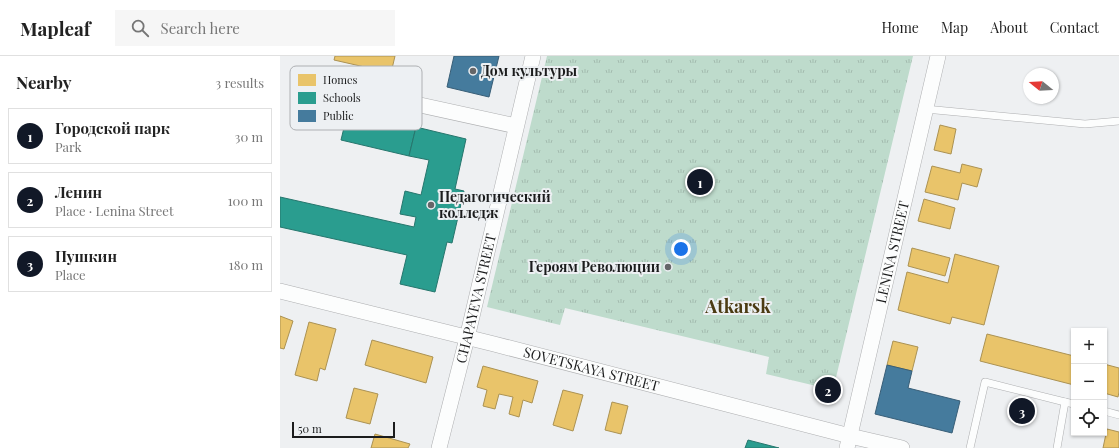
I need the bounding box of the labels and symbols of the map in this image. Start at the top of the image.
place label: Дом культуры [481,61,578,80]
legend [290,66,422,130]
marker: Дом культуры [468,66,478,76]
north arrow [1023,68,1059,104]
text: Homes [323,72,357,87]
text: Schools [323,90,361,105]
text: Public [323,108,354,123]
pin: 1 [687,167,713,197]
place label: Педагогический колледж [439,187,551,222]
street label: LENINA STREET [871,199,913,305]
marker: Педагогический колледж [426,200,436,210]
street label: CHAPAYEVA STREET [451,231,500,365]
your location [671,239,691,259]
place label: Героям Революции [529,257,660,276]
marker: Героям Революции [663,262,673,272]
district label: Atkarsk [704,294,771,318]
street label: SOVETSKAYA STREET [521,342,662,395]
pin: 2 [815,375,841,405]
pin: 3 [1009,396,1035,426]
scale bar [292,420,395,439]

